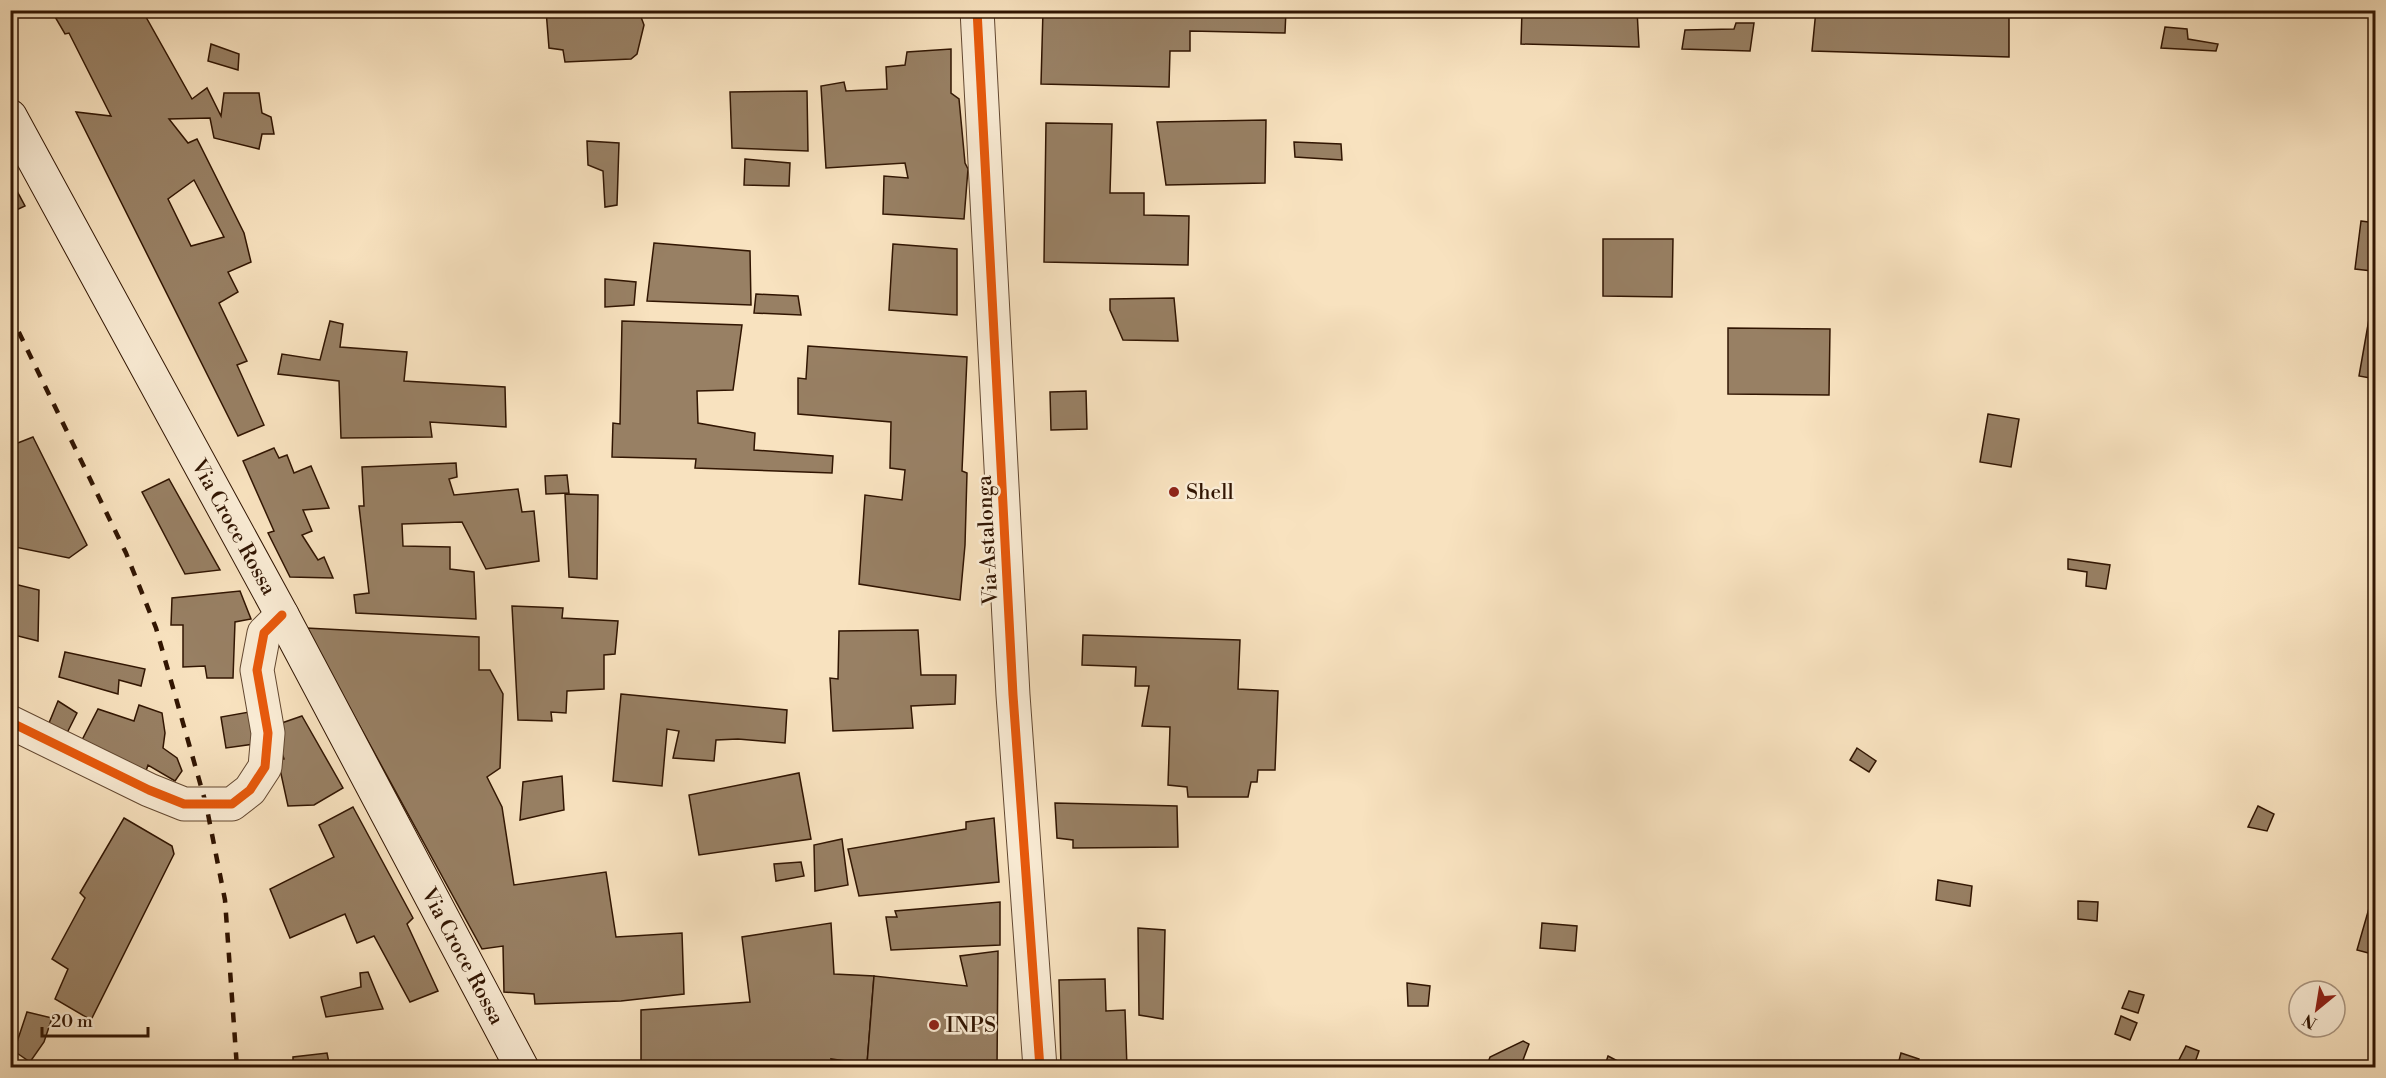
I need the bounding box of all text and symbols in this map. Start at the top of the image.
street label: Via Croce Rossa [185,454,281,600]
street label: Via Astalonga [972,474,1004,606]
place label: Shell [1186,480,1234,506]
marker: Shell [1167,485,1181,499]
street label: Via Croce Rossa [415,883,509,1030]
north arrow [2287,979,2347,1039]
scale bar [42,1000,148,1038]
text: N [2299,1009,2320,1033]
text: 20 m [51,1010,93,1033]
place label: INPS [946,1013,996,1039]
marker: INPS [927,1018,941,1032]

